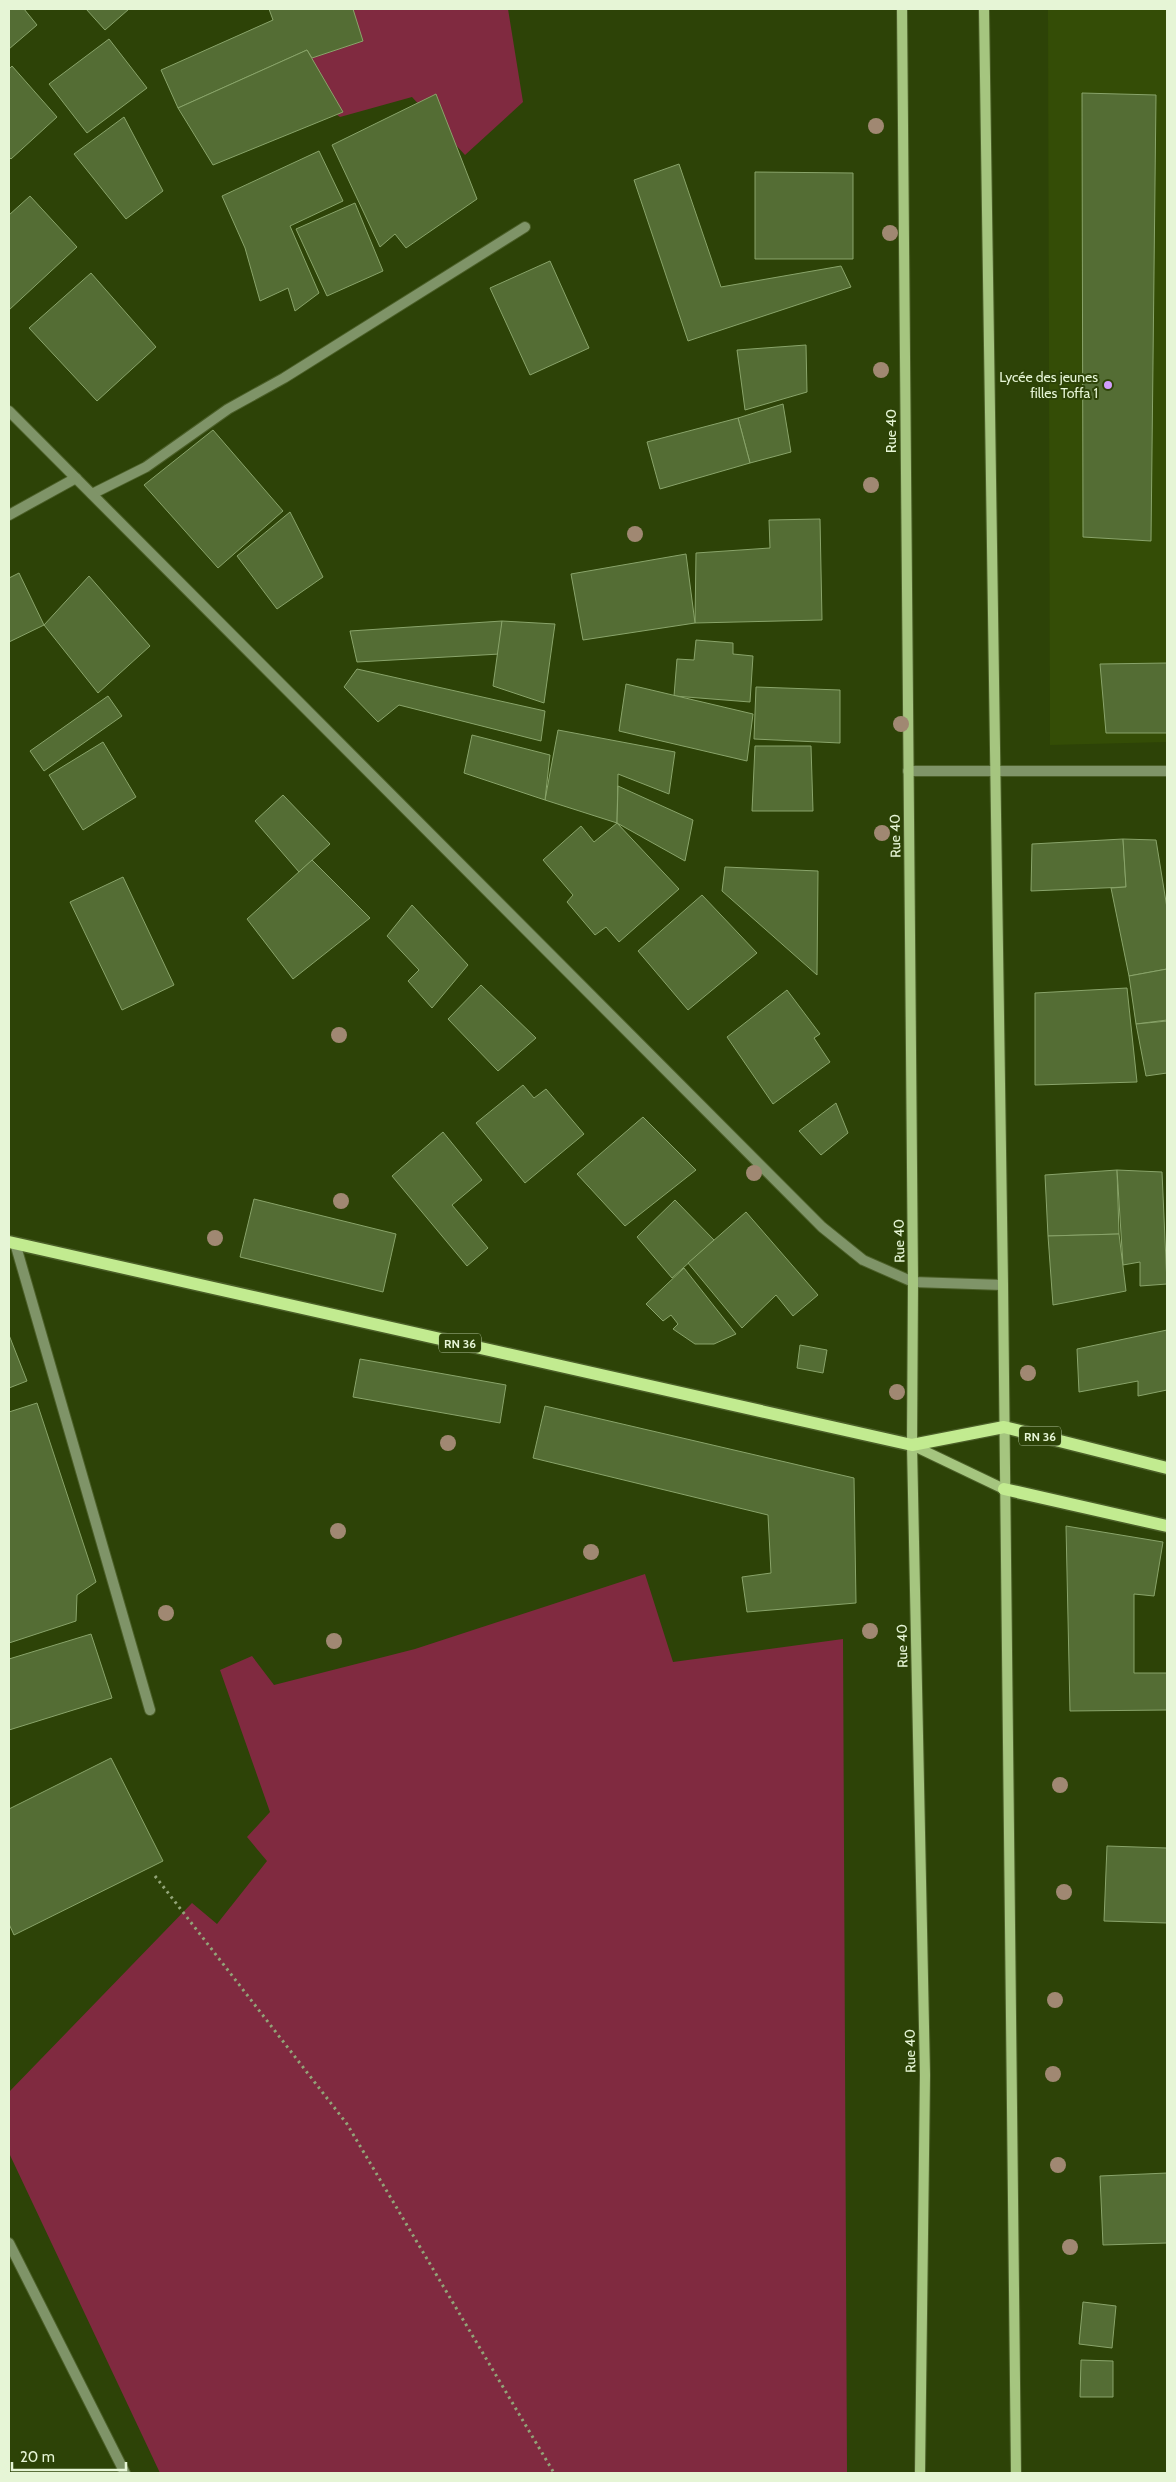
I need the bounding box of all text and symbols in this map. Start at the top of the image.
place label: Lycée des jeunes filles Toffa 1 [999,368,1098,402]
marker: Lycée des jeunes filles Toffa 1 [1102,379,1114,391]
street label: Rue 40 [882,409,900,453]
street label: Rue 40 [886,814,904,858]
street label: Rue 40 [890,1219,908,1263]
road number: RN 36 [439,1334,481,1352]
road number: RN 36 [1019,1426,1061,1445]
street label: Rue 40 [893,1624,911,1668]
street label: Rue 40 [901,2029,919,2073]
scale bar [12,2440,126,2472]
text: 20 m [20,2448,55,2466]

